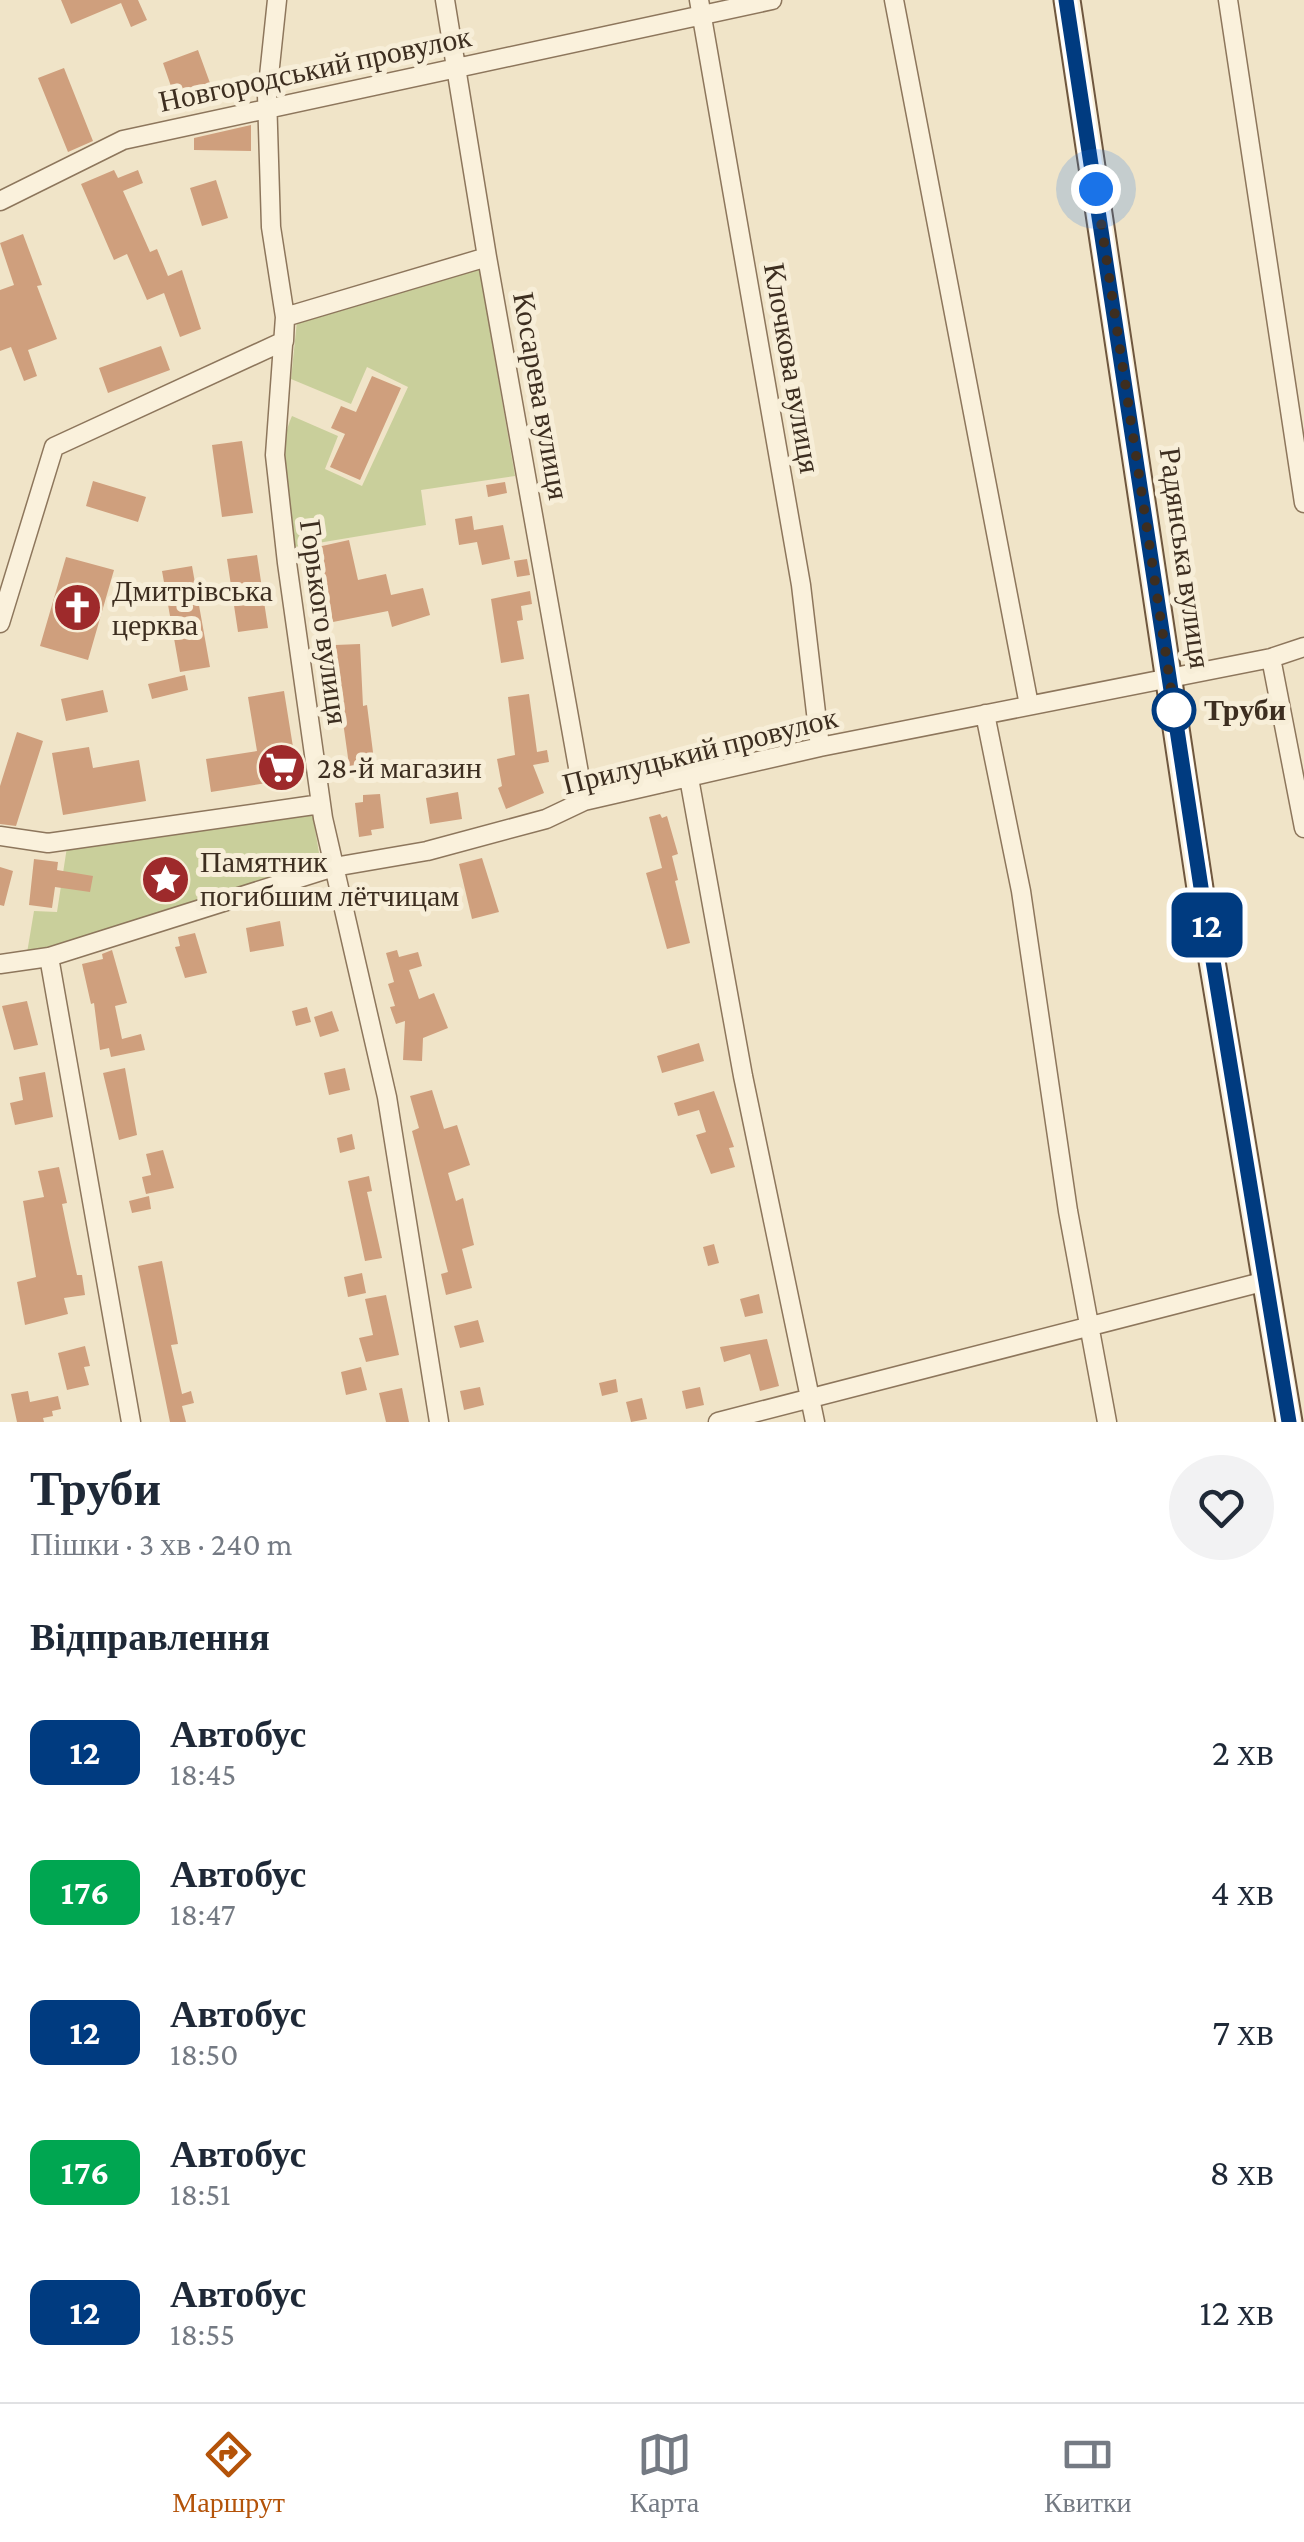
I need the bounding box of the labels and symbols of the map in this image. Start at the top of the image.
street label: Новгородський провулок [156,19,475,118]
your location [1071,164,1121,214]
street label: Клочкова вулиця [758,260,827,476]
street label: Косарева вулиця [507,290,576,502]
street label: Радянська вулиця [1154,445,1217,671]
street label: Горького вулиця [294,517,355,727]
place label: Дмитрівська церква [112,574,273,641]
church icon: Дмитрівська церква [51,582,103,634]
marker: Труби [1153,689,1195,731]
place label: Труби [1204,693,1286,726]
street label: Прилуцький провулок [559,700,841,801]
supermarket icon: 28-й магазин [256,742,308,794]
place label: 28-й магазин [317,751,482,784]
place label: Памятник погибшим лётчицам [200,845,459,912]
place icon: Памятник погибшим лётчицам [139,853,191,905]
line badge: 12 [1162,892,1252,958]

